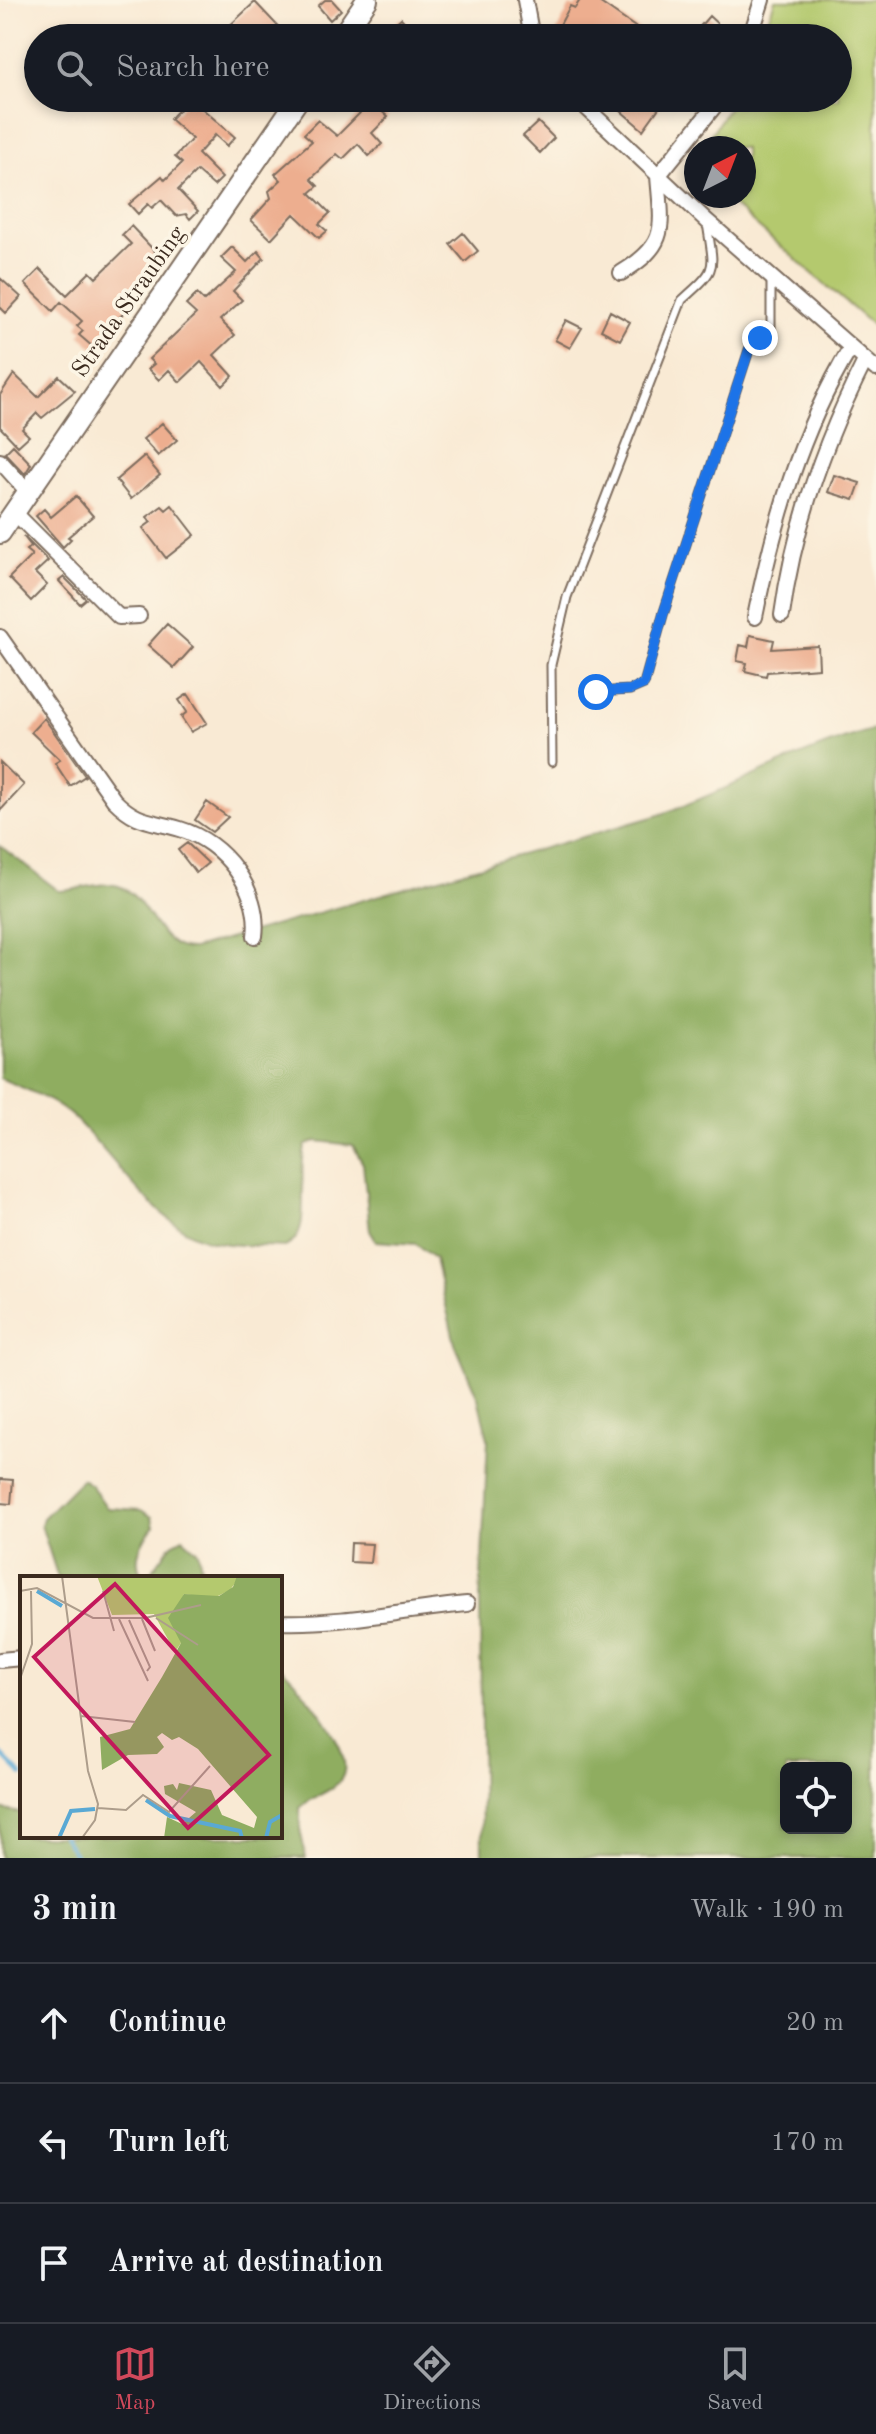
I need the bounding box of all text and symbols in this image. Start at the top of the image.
search box [24,24,852,112]
icon: search [52,46,96,90]
text: Search here [116,53,270,83]
north arrow [684,136,756,208]
street label: Strada Straubing [69,222,191,382]
route end [742,320,778,356]
route start [578,674,614,710]
inset map [20,1576,282,1838]
map controls [780,1762,852,1834]
button: locate [780,1762,852,1834]
text: 3 min [32,1893,117,1927]
text: Walk · 190 m [690,1897,844,1923]
icon: ahead [32,2001,76,2045]
text: Continue [108,2008,227,2038]
text: 20 m [786,2010,844,2036]
icon: left [32,2121,76,2165]
text: Turn left [108,2128,229,2158]
text: 170 m [771,2130,844,2156]
icon: arrive [32,2241,76,2285]
text: Arrive at destination [108,2248,383,2278]
tab: Map [113,2342,157,2417]
tab: Directions [383,2342,481,2417]
tab: Saved [707,2342,763,2417]

